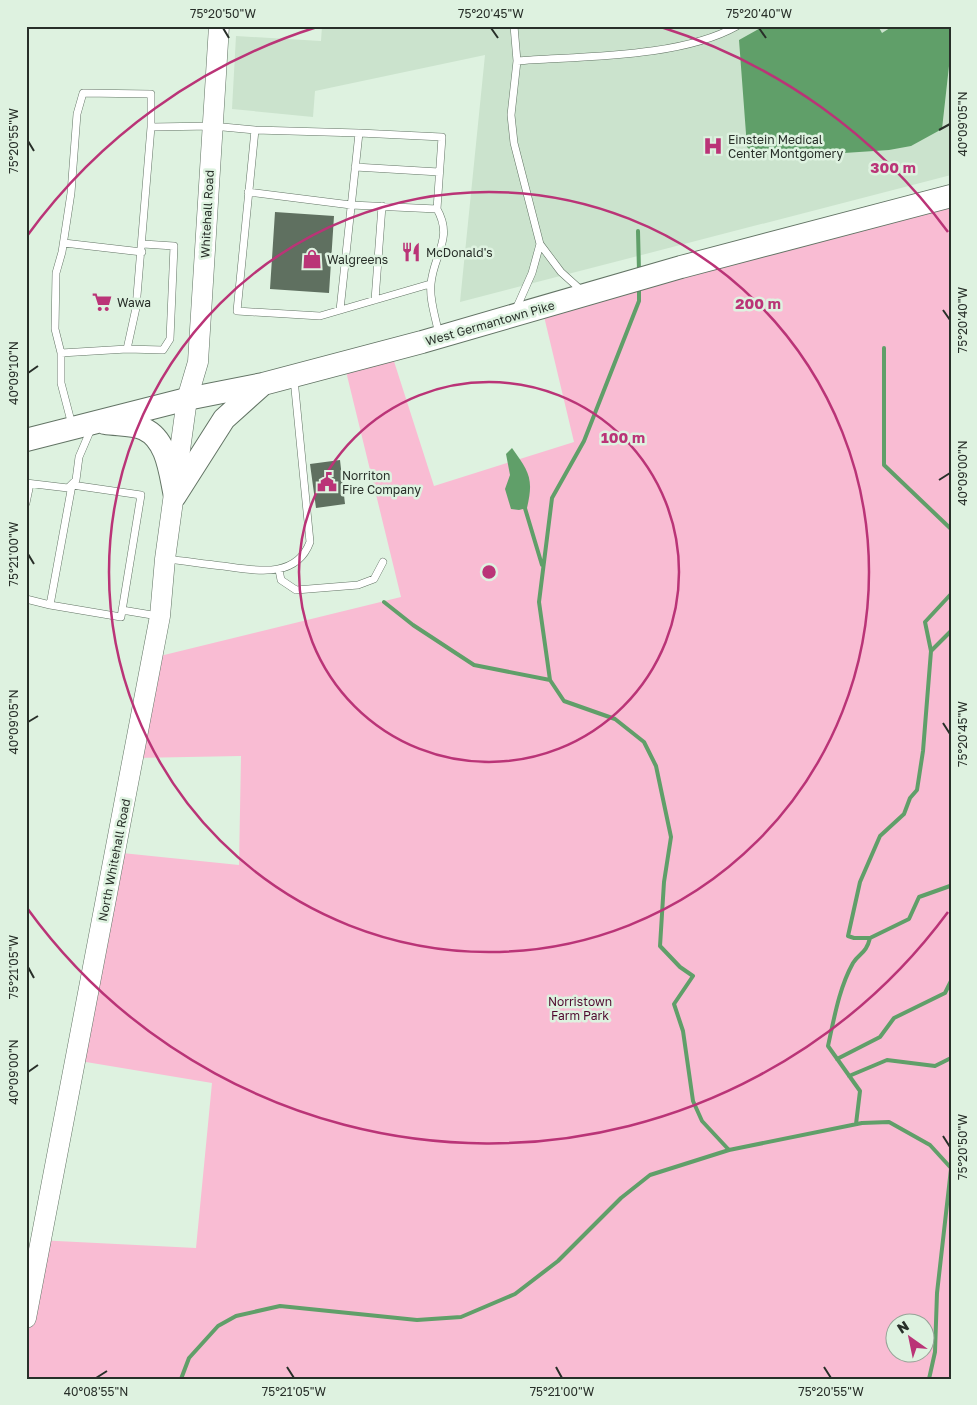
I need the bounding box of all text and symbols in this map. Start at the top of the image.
text: 75°20'50"W [190,6,256,21]
text: 75°20'45"W [458,6,524,21]
text: 75°20'40"W [726,6,793,21]
text: 40°09'05"N [955,92,970,156]
text: 75°20'55"W [6,108,21,174]
place label: Einstein Medical Center Montgomery [728,132,844,161]
hospital icon: Einstein Medical Center Montgomery [702,135,724,157]
text: 300 m [870,158,916,176]
street label: Whitehall Road [197,170,217,258]
restaurant icon: McDonald's [400,241,422,263]
place label: McDonald's [426,245,493,260]
shop icon: Walgreens [301,248,323,270]
place label: Walgreens [327,252,388,267]
text: 75°20'40"W [955,286,970,353]
supermarket icon: Wawa [91,291,113,313]
text: 200 m [735,294,781,312]
place label: Wawa [117,295,151,310]
street label: West Germantown Pike [424,297,556,349]
text: 40°09'10"N [6,341,21,405]
text: 100 m [601,428,645,446]
text: 40°09'00"N [955,440,970,506]
place label: Norriton Fire Company [342,468,421,497]
public building icon: Norriton Fire Company [316,471,338,493]
text: 75°21'00"W [6,521,21,586]
centre of rings [480,563,498,581]
text: 40°09'05"N [6,690,21,754]
text: 75°20'45"W [955,701,970,767]
street label: North Whitehall Road [95,797,133,923]
text: 75°21'05"W [6,934,21,999]
park label: Norristown Farm Park [548,994,612,1023]
text: 40°09'00"N [6,1039,21,1105]
text: 75°20'50"W [955,1114,970,1180]
north arrow [884,1312,934,1362]
text: N [894,1317,912,1337]
text: 40°08'55"N [64,1384,128,1399]
text: 75°21'05"W [262,1384,327,1399]
text: 75°21'00"W [530,1384,595,1399]
text: 75°20'55"W [798,1384,864,1399]

